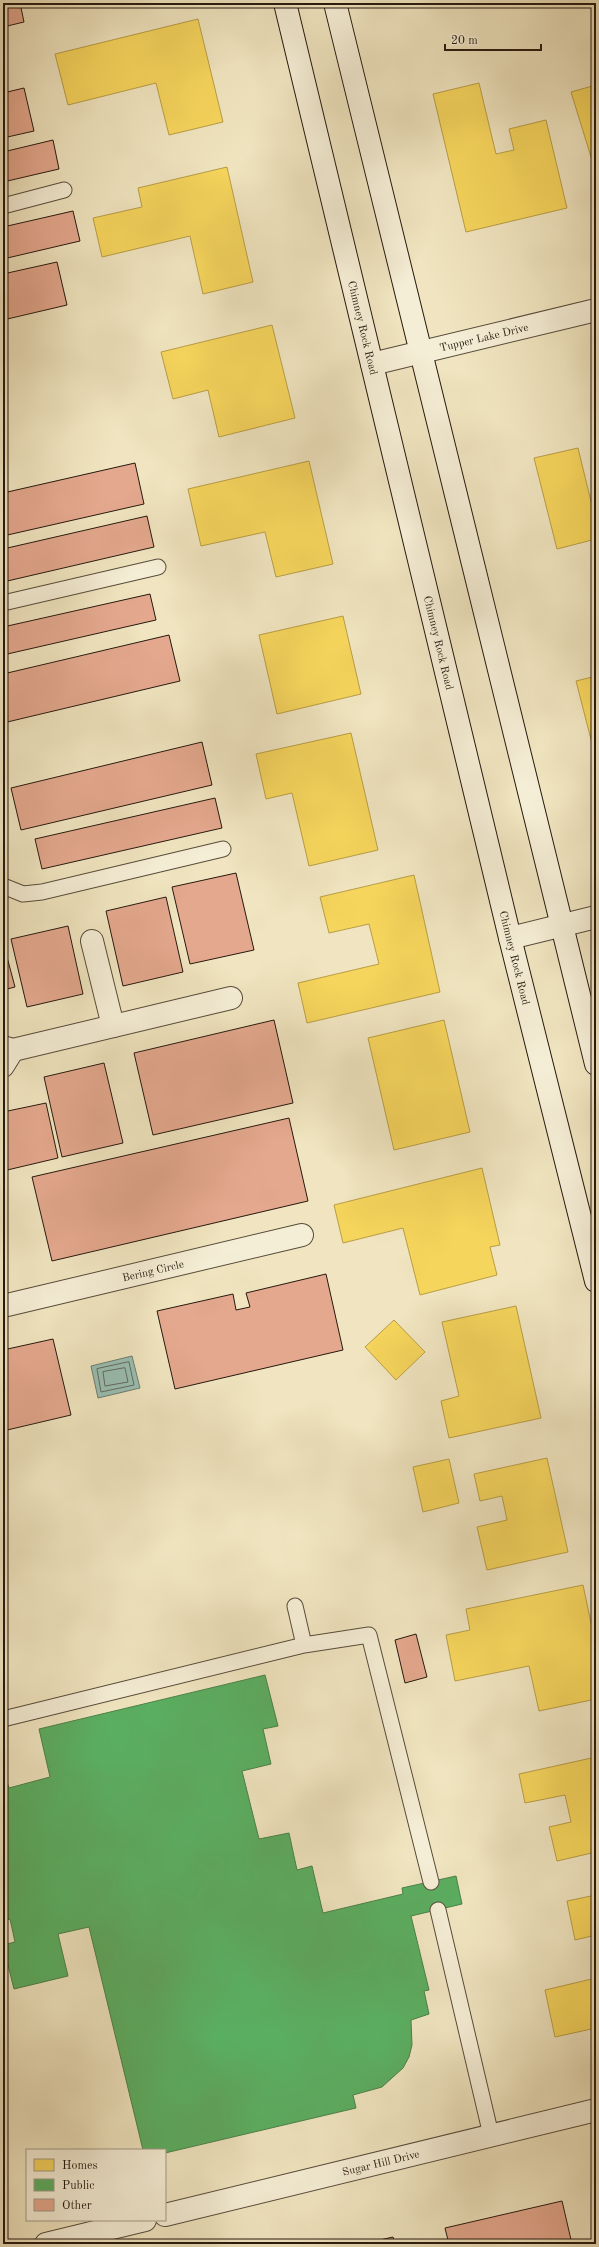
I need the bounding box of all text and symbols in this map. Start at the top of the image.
scale bar [445,26,541,52]
text: 20 m [451,35,478,47]
street label: Chimney Rock Road [345,280,378,377]
street label: Tupper Lake Drive [439,322,530,355]
street label: Chimney Rock Road [421,595,454,692]
street label: Chimney Rock Road [497,910,531,1006]
street label: Bering Circle [121,1259,185,1284]
legend [26,2149,166,2221]
street label: Sugar Hill Drive [341,2149,421,2179]
text: Homes [62,2160,98,2172]
text: Public [62,2180,94,2192]
text: Other [62,2200,92,2212]

